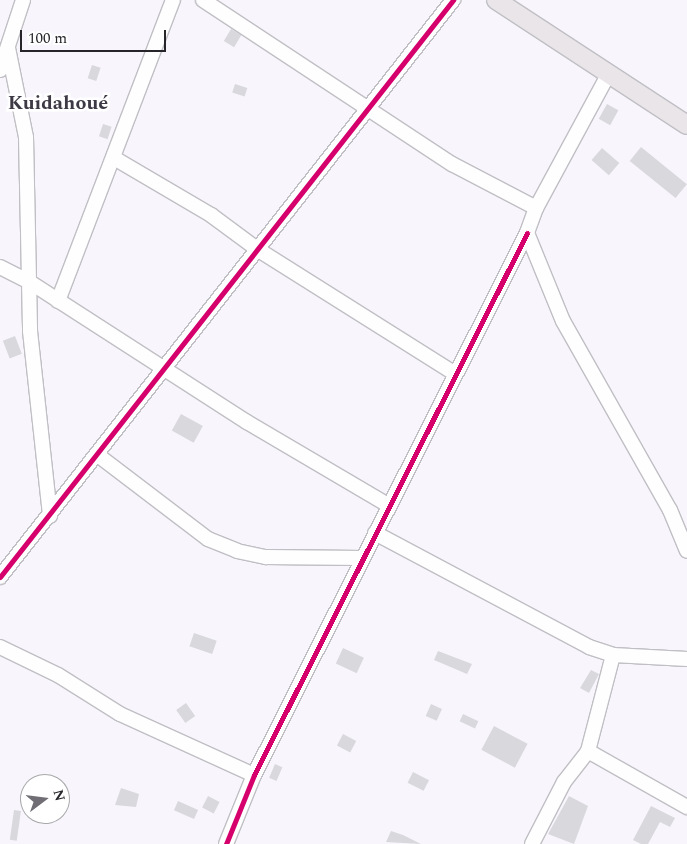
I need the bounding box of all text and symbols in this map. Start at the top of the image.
scale bar [22,20,169,52]
text: 100 m [28,27,67,50]
district label: Kuidahoué [8,91,108,115]
north arrow [20,774,70,824]
text: N [47,787,71,803]

